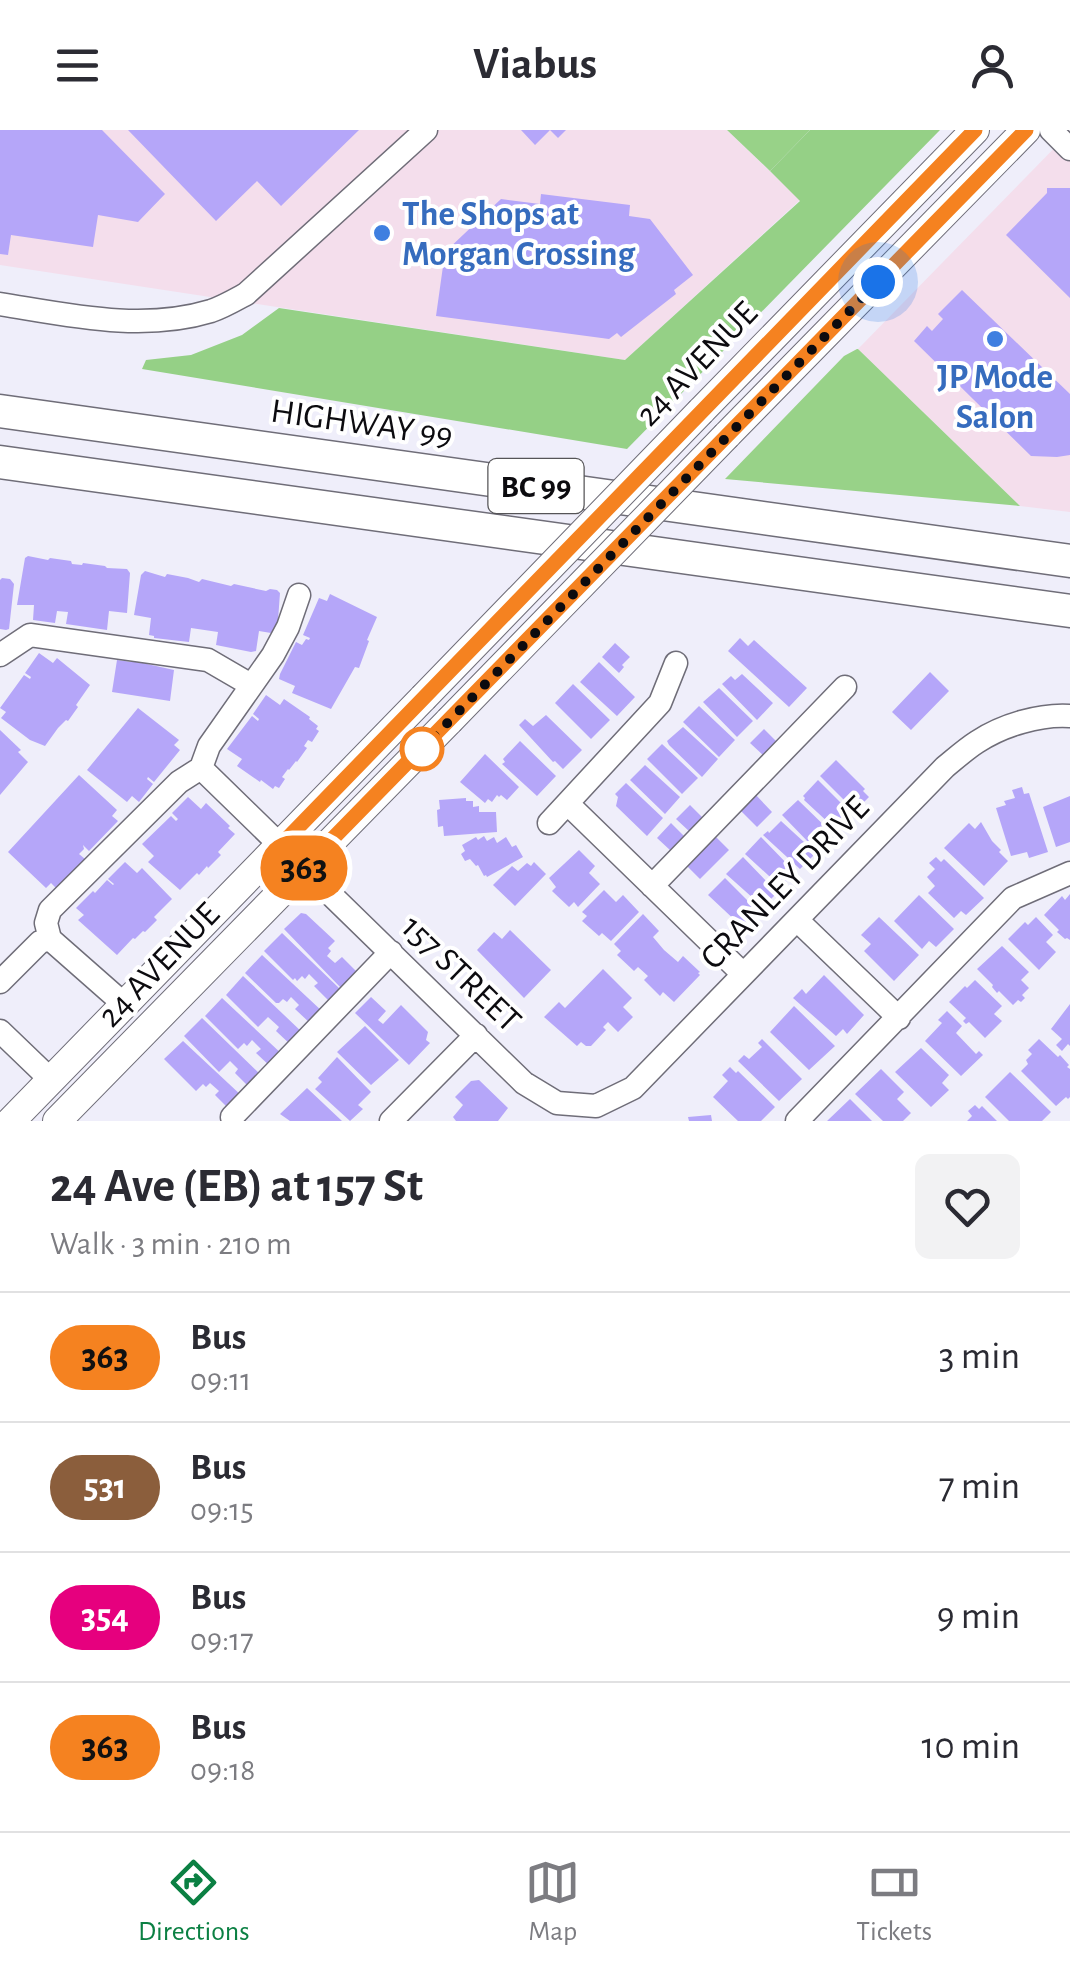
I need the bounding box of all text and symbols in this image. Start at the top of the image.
icon: menu [50,38,105,93]
icon: person [965,38,1020,93]
text: Viabus [473,42,597,87]
place label: The Shops at Morgan Crossing [402,197,635,272]
marker: The Shops at Morgan Crossing [371,222,393,244]
your location [853,257,903,307]
street label: 24 AVENUE [630,295,764,433]
marker: JP Mode Salon [984,328,1006,350]
place label: JP Mode Salon [937,360,1053,435]
street label: HIGHWAY 99 [269,393,455,454]
road number: BC 99 [488,459,584,513]
unlabelled marker [401,728,443,770]
street label: CRANLEY DRIVE [694,790,876,976]
line badge: 363 [246,836,362,900]
text: 363 [280,851,328,886]
street label: 24 AVENUE [92,896,226,1034]
street label: 157 STREET [395,909,527,1039]
button: heart [915,1154,1020,1259]
text: 24 Ave (EB) at 157 St [50,1163,423,1211]
text: Walk · 3 min · 210 m [50,1228,292,1260]
text: Bus [190,1319,246,1357]
text: 3 min [939,1338,1020,1376]
text: 363 [81,1340,129,1375]
text: 09:11 [190,1364,251,1396]
text: Bus [190,1449,246,1487]
text: 7 min [939,1468,1020,1506]
text: 531 [84,1470,126,1505]
text: 09:15 [190,1494,254,1526]
text: Bus [190,1579,246,1617]
text: 9 min [937,1598,1020,1636]
text: 354 [81,1600,129,1635]
text: 09:17 [190,1624,254,1656]
text: Bus [190,1709,246,1747]
text: 10 min [921,1728,1020,1766]
text: 363 [81,1730,129,1765]
text: 09:18 [190,1754,255,1786]
tab: Directions [138,1855,250,1949]
tab: Map [525,1855,580,1949]
tab: Tickets [856,1855,932,1949]

